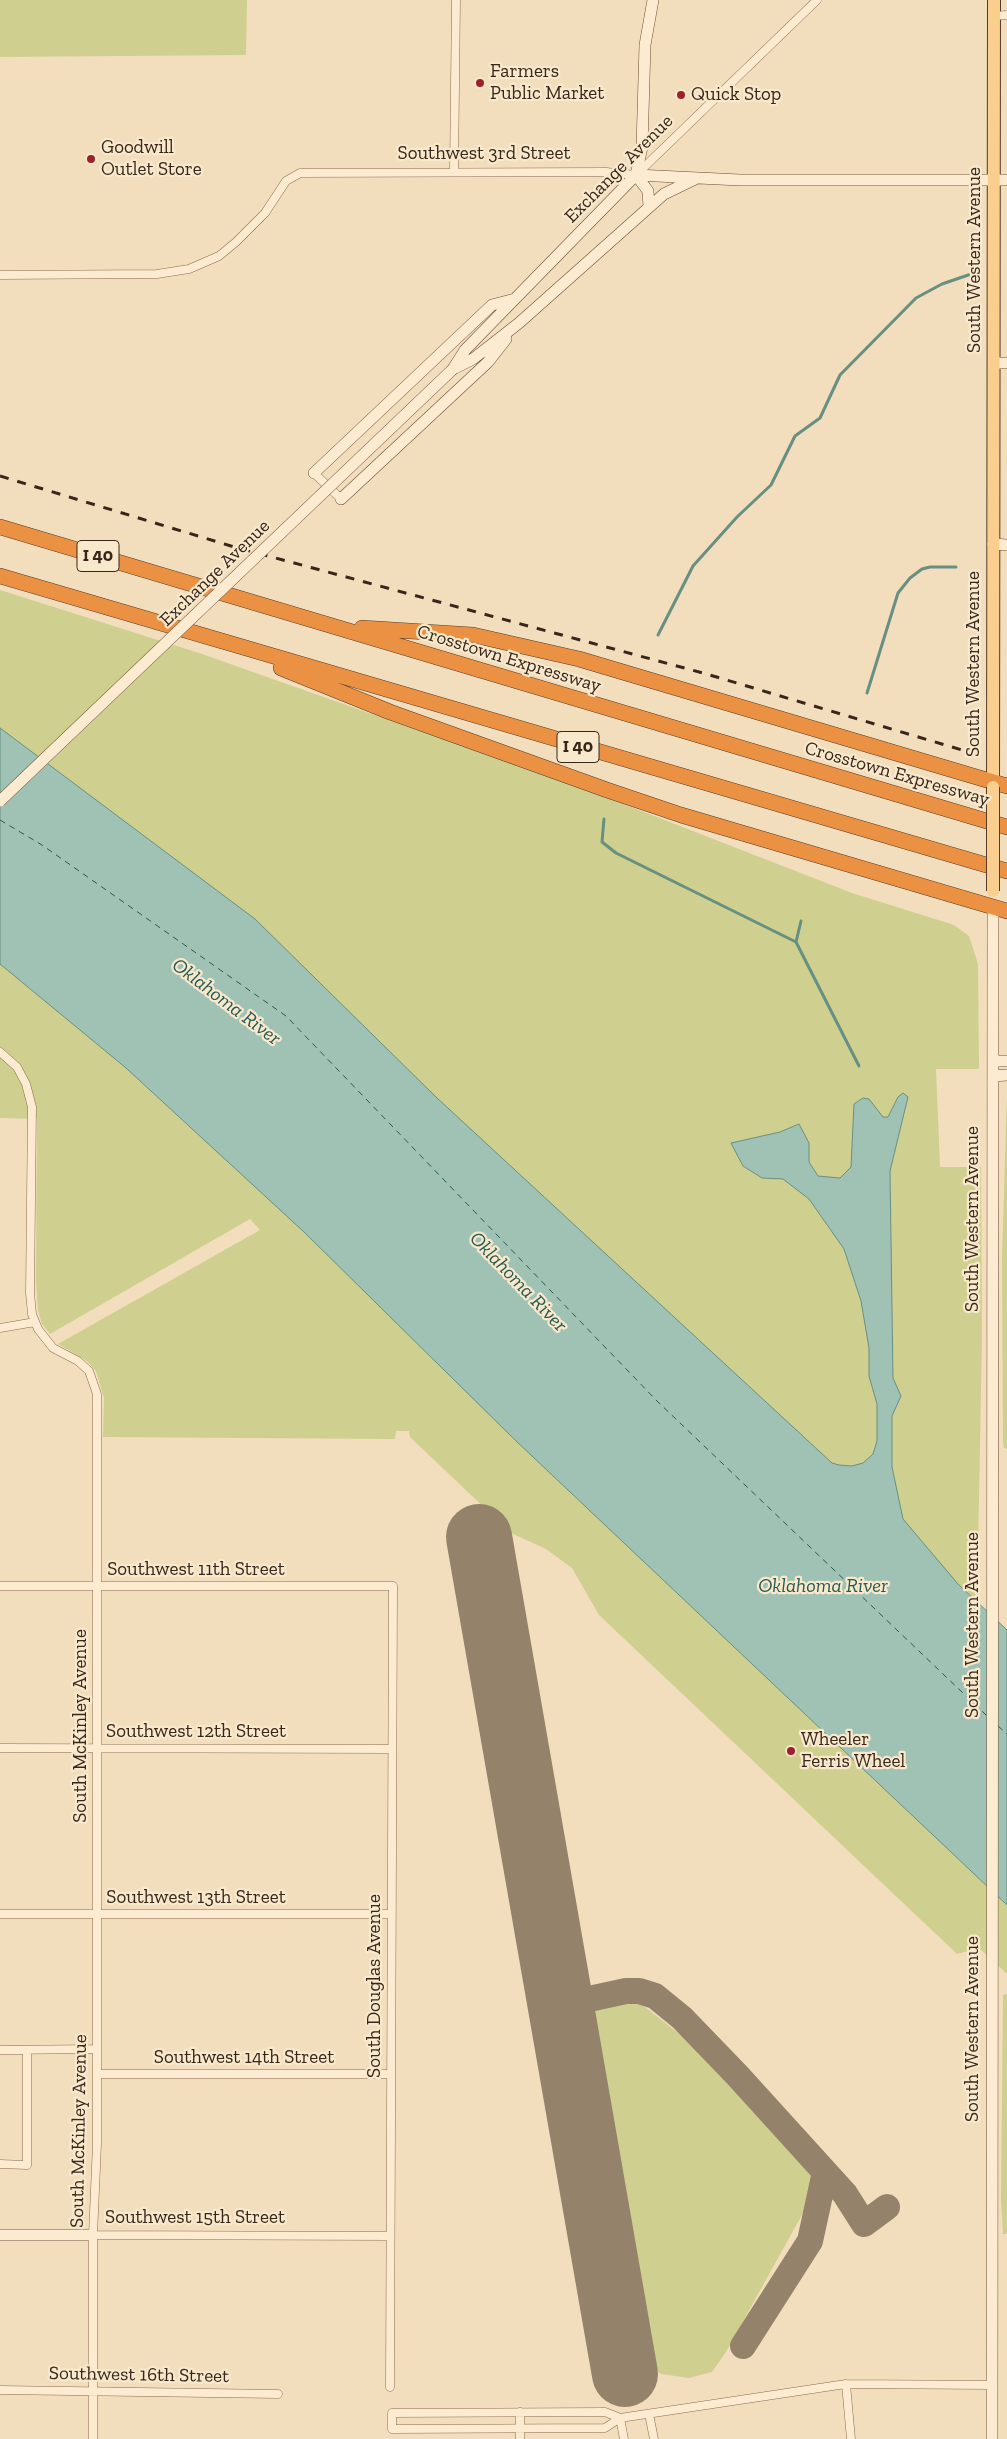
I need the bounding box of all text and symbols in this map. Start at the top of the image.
place label: Farmers Public Market [490,61,604,105]
marker: Farmers Public Market [474,77,486,89]
place label: Quick Stop [691,84,781,106]
marker: Quick Stop [675,89,687,101]
street label: Exchange Avenue [560,110,678,228]
place label: Goodwill Outlet Store [101,137,202,181]
street label: Southwest 3rd Street [398,143,570,165]
marker: Goodwill Outlet Store [85,153,97,165]
street label: South Western Avenue [964,167,986,353]
street label: Exchange Avenue [155,515,275,631]
road number: I 40 [77,540,119,572]
street label: South Western Avenue [963,571,985,757]
street label: Crosstown Expressway [414,620,604,698]
road number: I 40 [557,732,599,762]
street label: Crosstown Expressway [802,737,992,811]
water label: Oklahoma River [167,953,285,1051]
street label: South Western Avenue [962,1126,984,1312]
water label: Oklahoma River [464,1227,572,1337]
street label: South Western Avenue [962,1532,984,1718]
street label: Southwest 11th Street [107,1559,285,1581]
water label: Oklahoma River [758,1574,888,1598]
street label: South McKinley Avenue [70,1629,92,1823]
street label: Southwest 12th Street [106,1721,286,1743]
place label: Wheeler Ferris Wheel [801,1729,905,1773]
marker: Wheeler Ferris Wheel [785,1745,797,1757]
street label: Southwest 13th Street [106,1887,286,1909]
street label: South Douglas Avenue [364,1894,386,2078]
street label: South Western Avenue [962,1936,984,2122]
street label: South McKinley Avenue [66,2034,92,2228]
street label: Southwest 14th Street [154,2047,334,2069]
street label: Southwest 15th Street [105,2207,285,2229]
street label: Southwest 16th Street [49,2362,229,2388]

